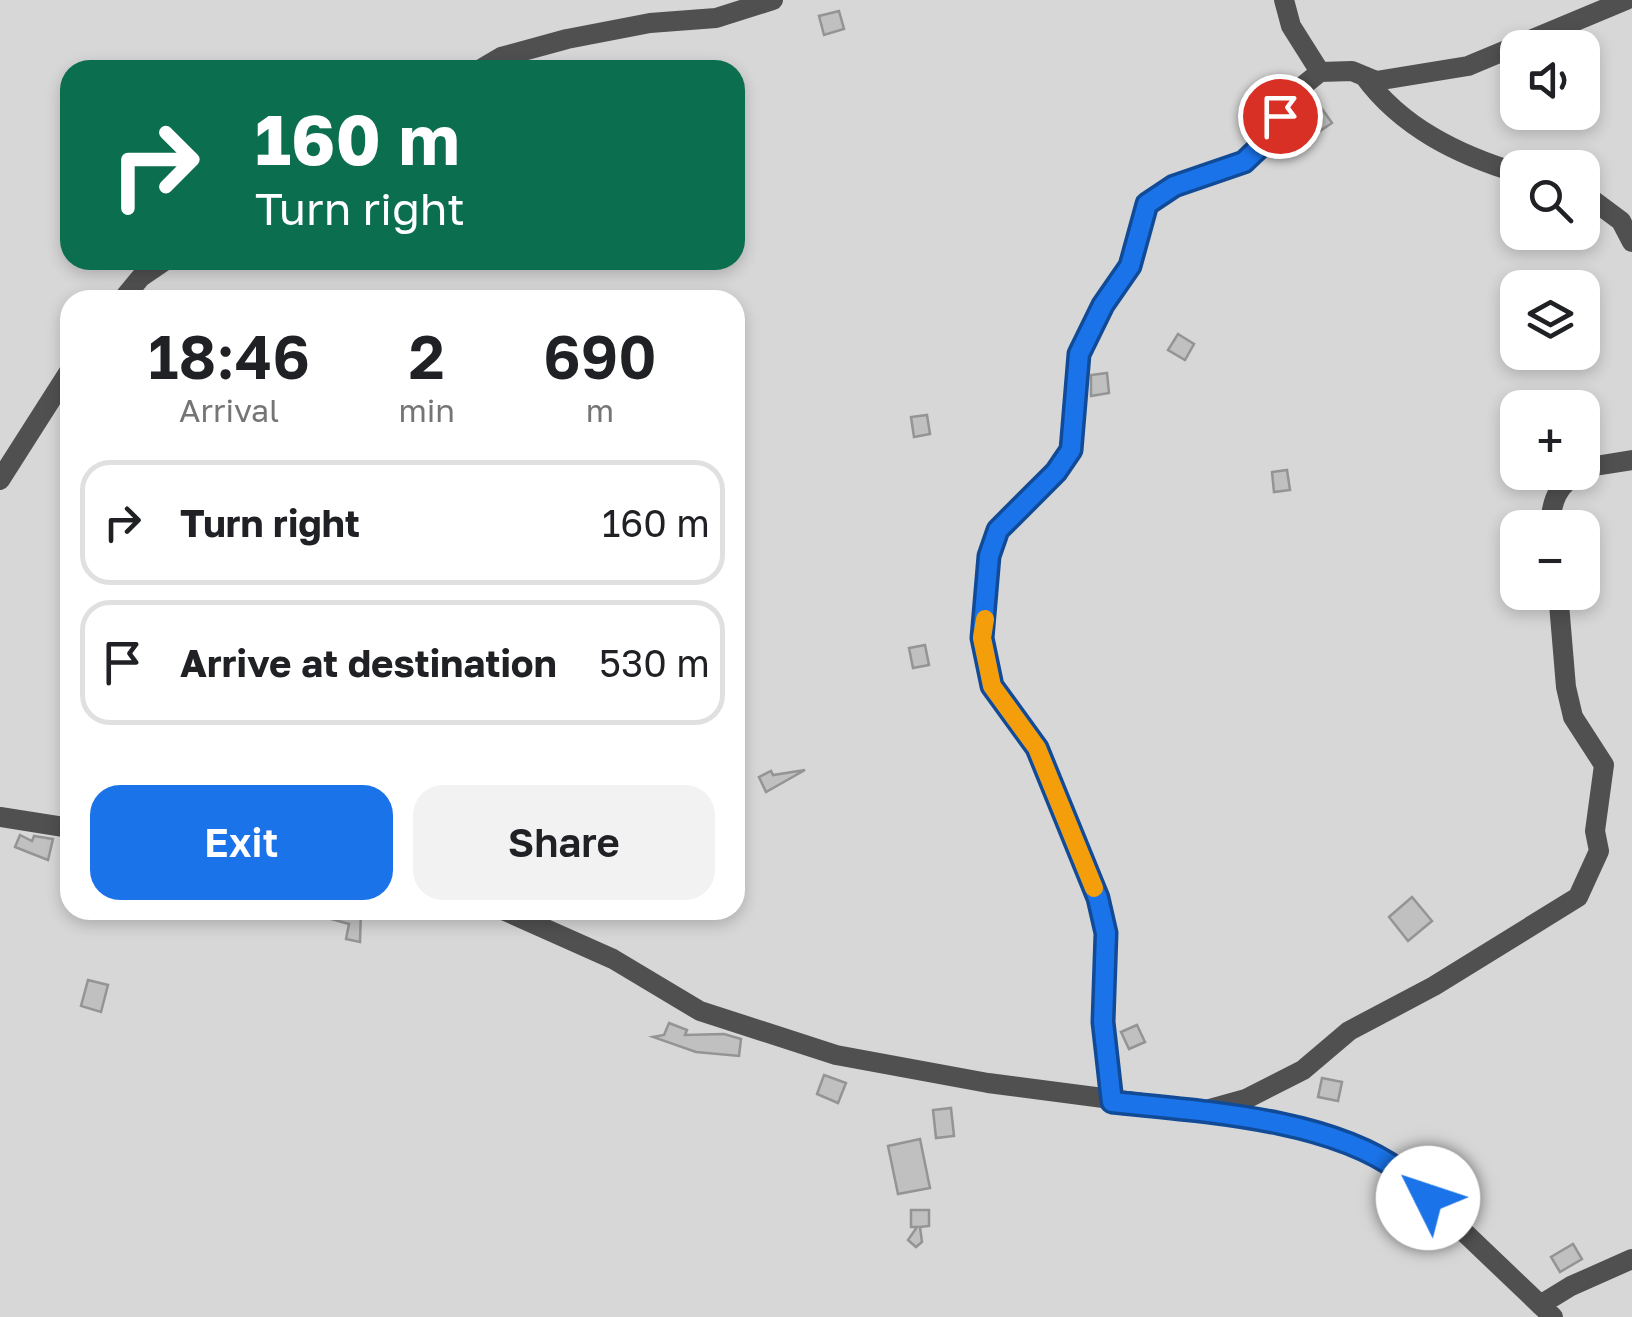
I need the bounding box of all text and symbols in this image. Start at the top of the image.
map controls [1500,30,1600,610]
button: sound [1500,30,1600,130]
pin [1238,74,1323,159]
icon: arrive [1253,89,1308,144]
text: 160 m [255,96,460,180]
icon: right [90,100,220,230]
button: search [1500,150,1600,250]
text: Turn right [255,181,465,235]
button: layers [1500,270,1600,370]
text: 18:46 [148,320,310,392]
text: 2 [409,320,445,392]
text: 690 [543,320,657,392]
button: + [1500,390,1600,490]
text: Arrival [179,391,279,429]
text: min [398,391,455,429]
text: m [586,391,614,429]
icon: right [95,495,150,550]
text: Turn right [180,500,360,545]
text: 160 m [602,500,710,545]
button: − [1500,510,1600,610]
icon: arrive [95,635,150,690]
text: Arrive at destination [180,640,557,685]
text: 530 m [599,640,710,685]
button: Exit [90,785,393,900]
button: Share [413,785,715,900]
position arrow [1376,1146,1480,1250]

